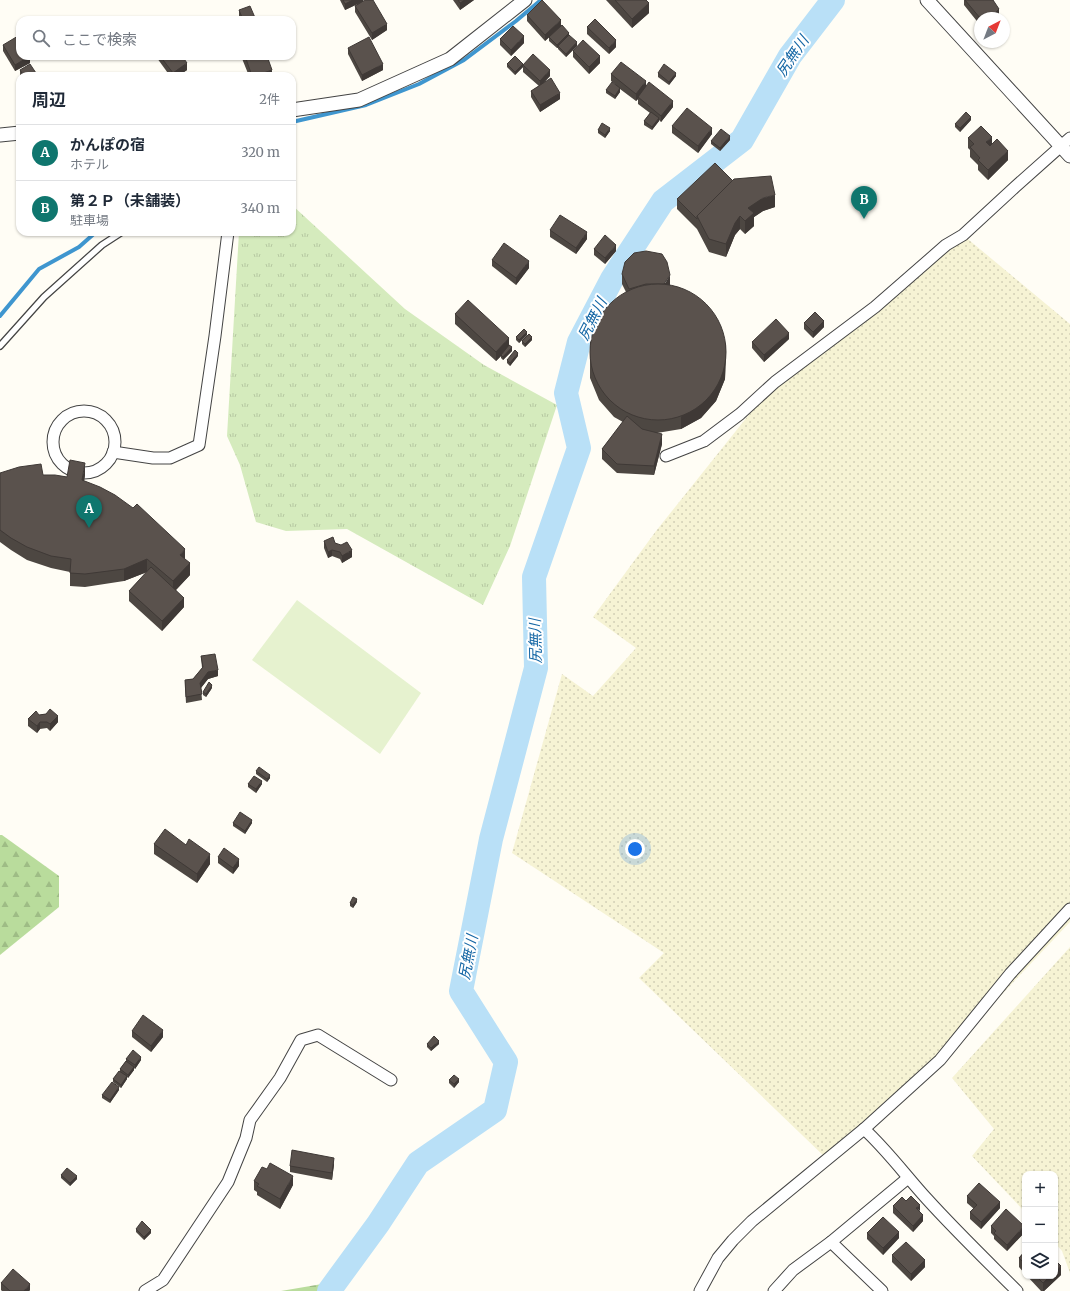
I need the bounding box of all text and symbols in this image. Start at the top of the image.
north arrow [974,12,1010,48]
search box [16,16,296,60]
icon: search [30,27,52,49]
text: ここで検索 [62,30,137,49]
water label: 尻無川 [772,30,814,80]
text: 周辺 [32,89,66,111]
text: 2件 [259,91,280,108]
text: かんぽの宿 [70,135,145,154]
text: A [40,144,50,161]
text: 320 m [241,144,280,161]
text: ホテル [70,156,109,173]
pin: B [851,186,877,219]
text: 第２Ｐ（未舗装） [70,191,190,210]
text: B [40,200,50,217]
text: 340 m [241,200,280,217]
text: 駐車場 [70,212,109,229]
water label: 尻無川 [573,293,612,343]
pin: A [76,495,102,528]
water label: 尻無川 [525,616,545,664]
your location [625,839,645,859]
water label: 尻無川 [454,931,482,981]
map controls [1022,1171,1058,1279]
button: + [1022,1171,1058,1207]
button: − [1022,1207,1058,1243]
button: layers [1022,1243,1058,1279]

